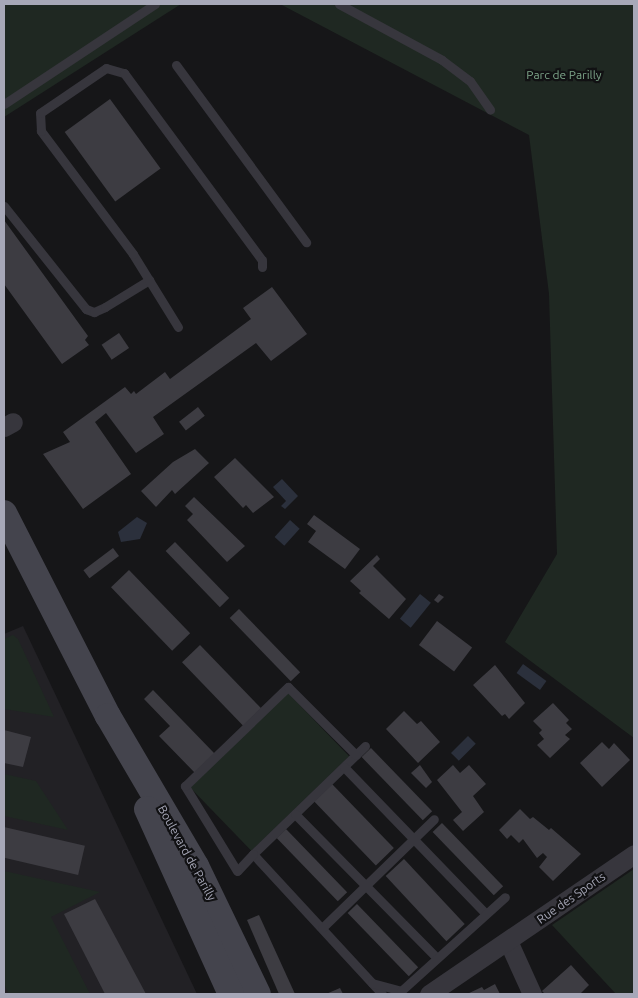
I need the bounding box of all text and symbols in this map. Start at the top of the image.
park label: Parc de Parilly [526,68,602,82]
street label: Boulevard de Parilly [155,803,219,903]
street label: Rue des Sports [534,869,608,927]

